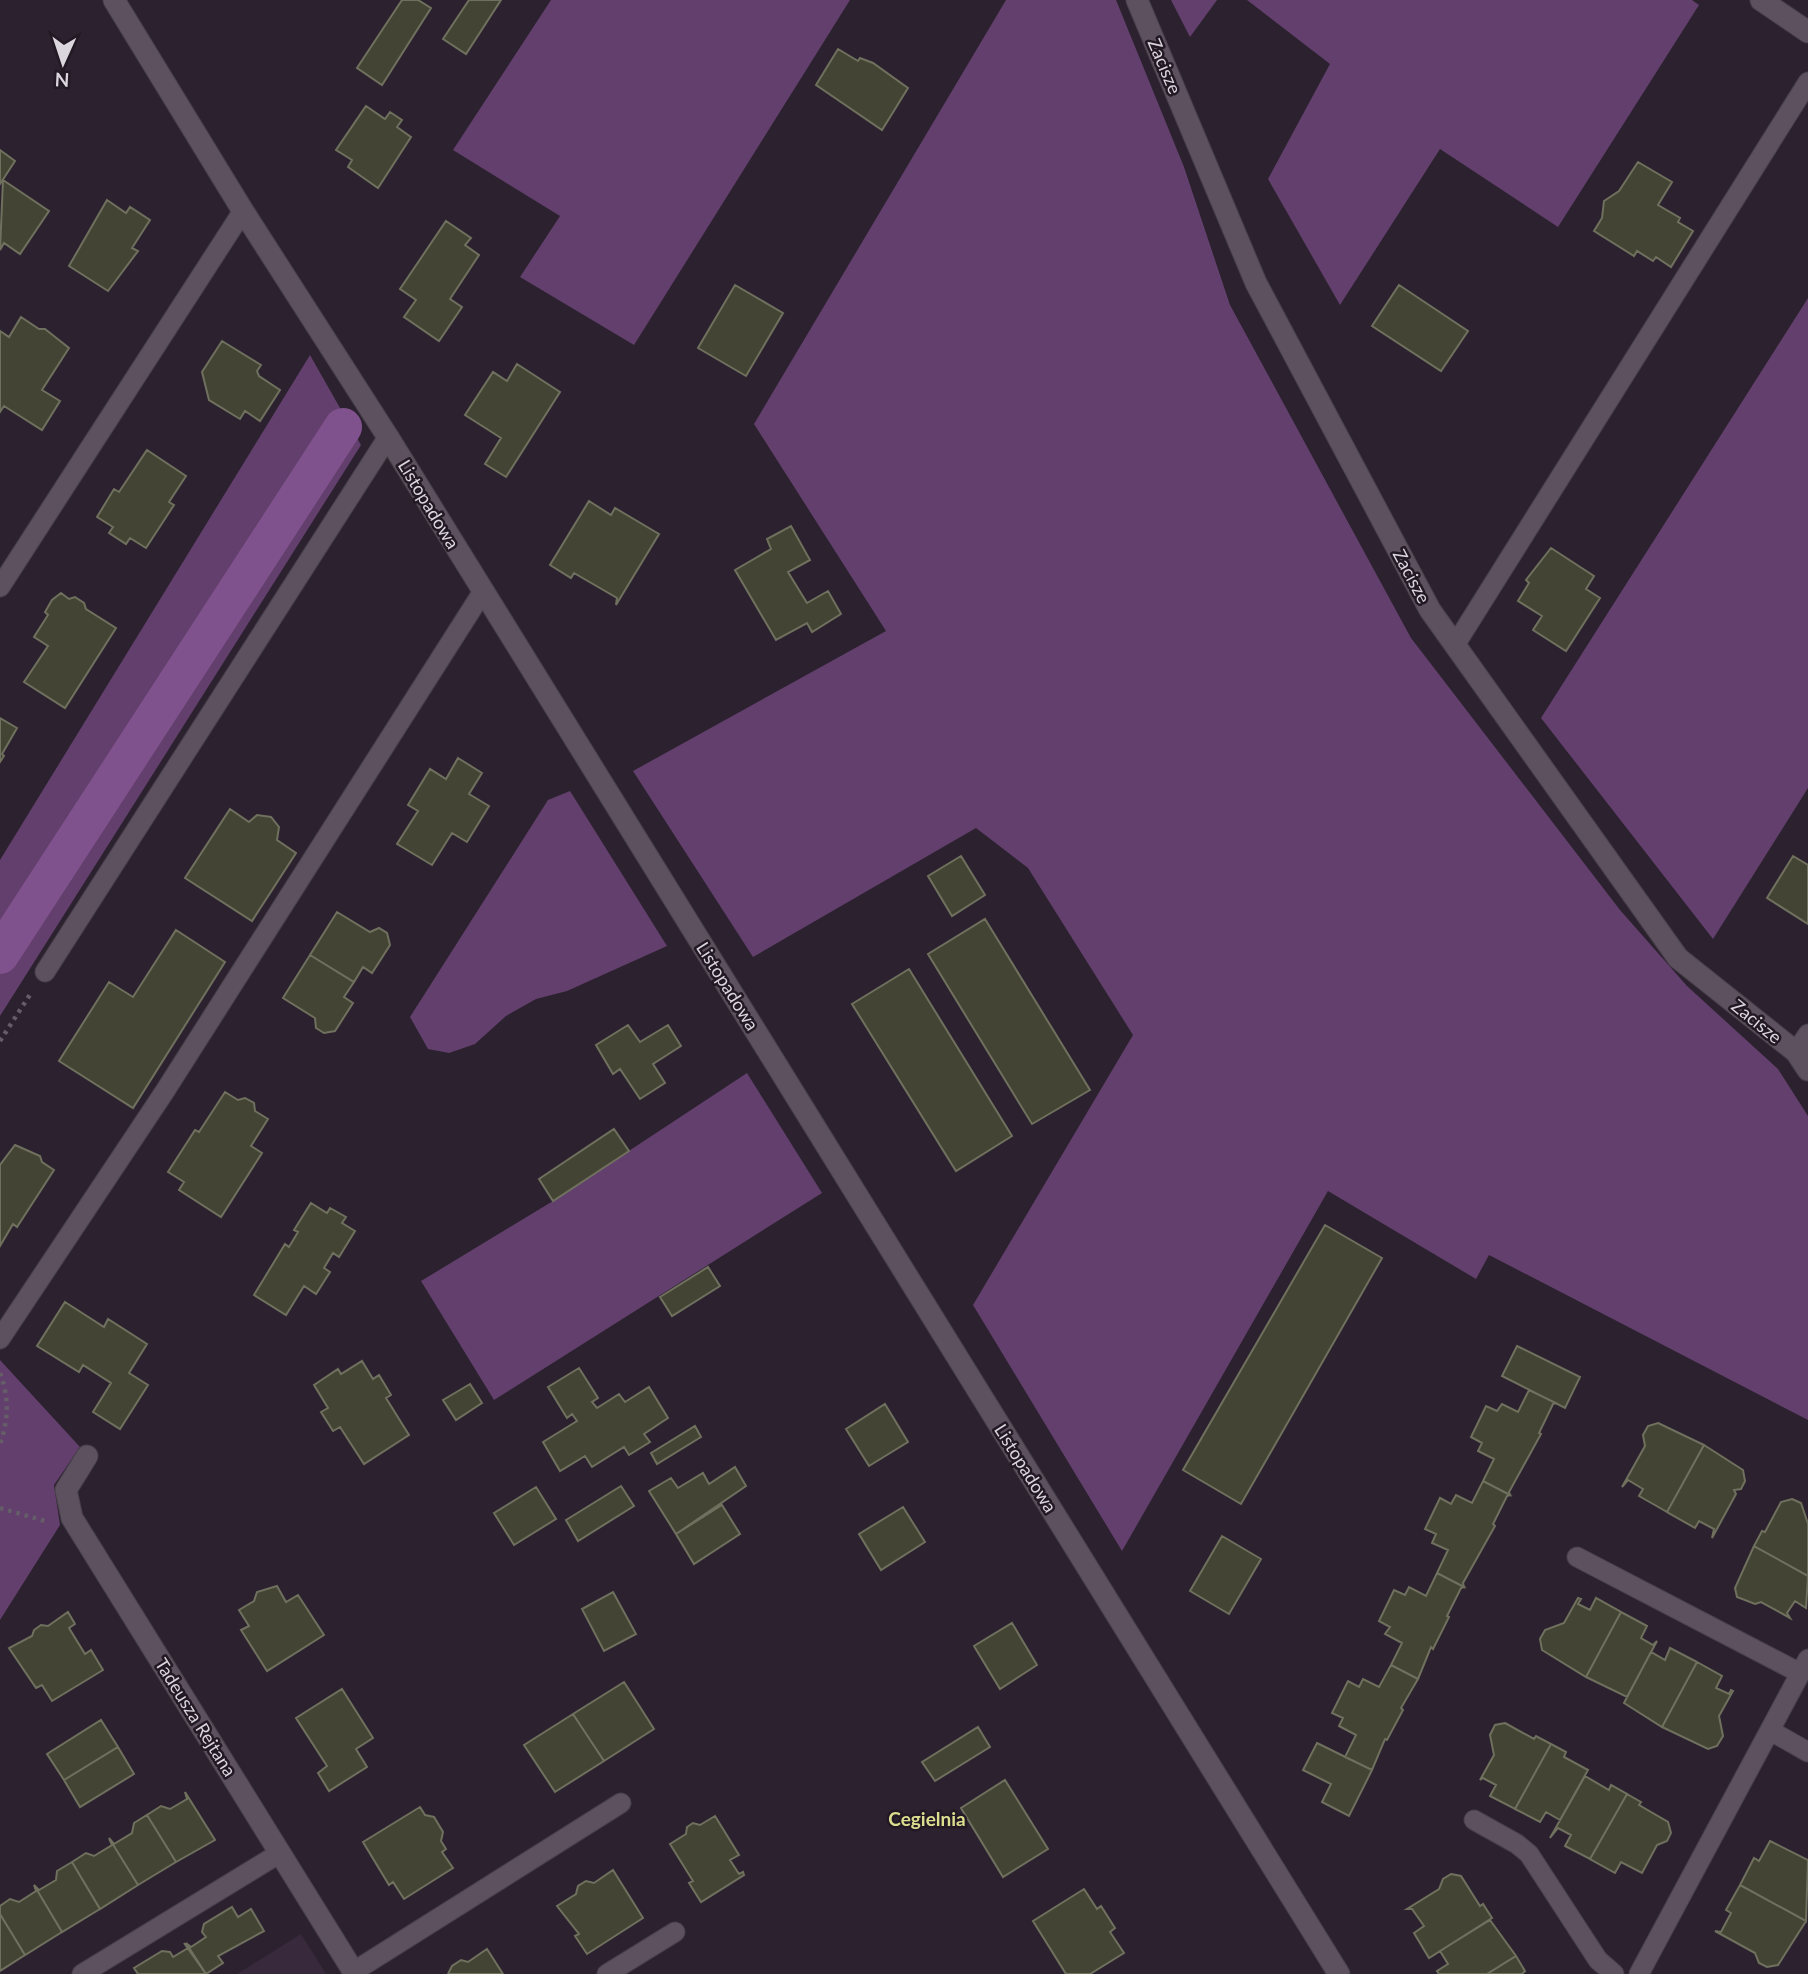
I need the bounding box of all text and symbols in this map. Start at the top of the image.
north arrow [28,28,98,98]
street label: Zacisze [1144,35,1186,97]
text: N [54,69,70,92]
street label: Listopadowa [394,455,464,553]
street label: Zacisze [1389,545,1435,607]
street label: Listopadowa [692,938,764,1034]
street label: Zacisze [1728,994,1786,1048]
street label: Listopadowa [990,1420,1062,1516]
street label: Tadeusza Rejtana [151,1654,241,1780]
district label: Cegielnia [888,1807,966,1830]

